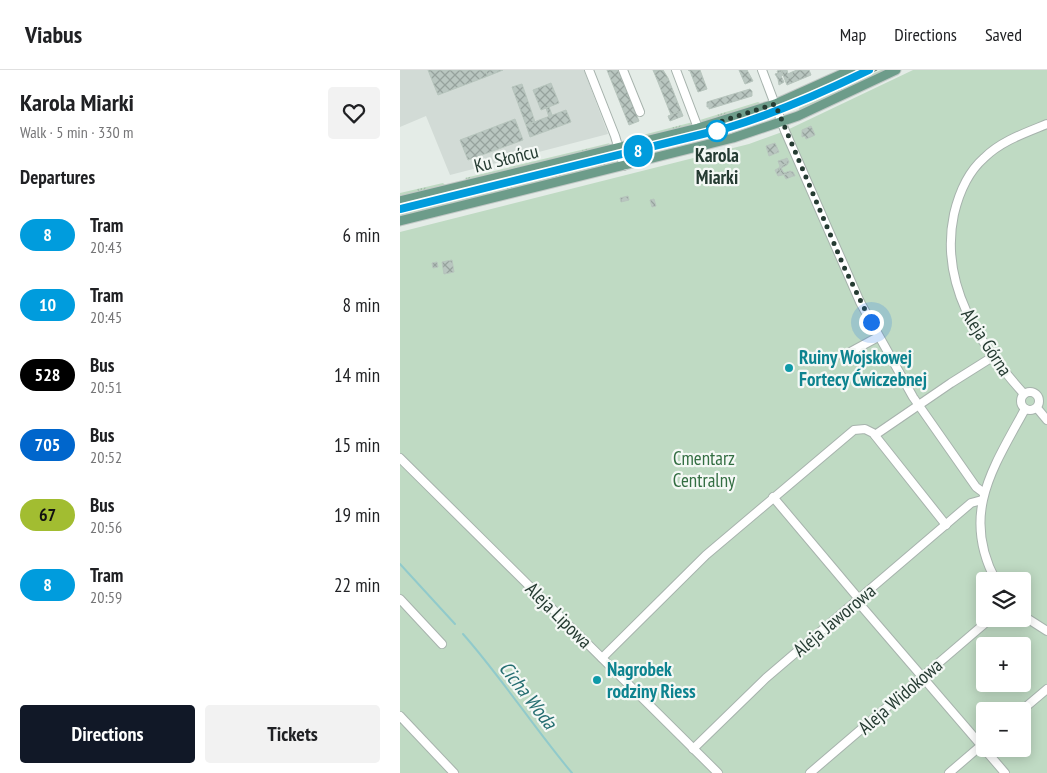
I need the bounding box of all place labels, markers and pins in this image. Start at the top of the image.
marker: Karola Miarki [706,120,728,142]
place label: Karola Miarki [695,143,739,189]
place label: Ruiny Wojskowej Fortecy Ćwiczebnej [799,345,927,391]
marker: Ruiny Wojskowej Fortecy Ćwiczebnej [783,362,795,374]
place label: Nagrobek rodziny Riess [607,657,696,703]
marker: Nagrobek rodziny Riess [591,674,603,686]

